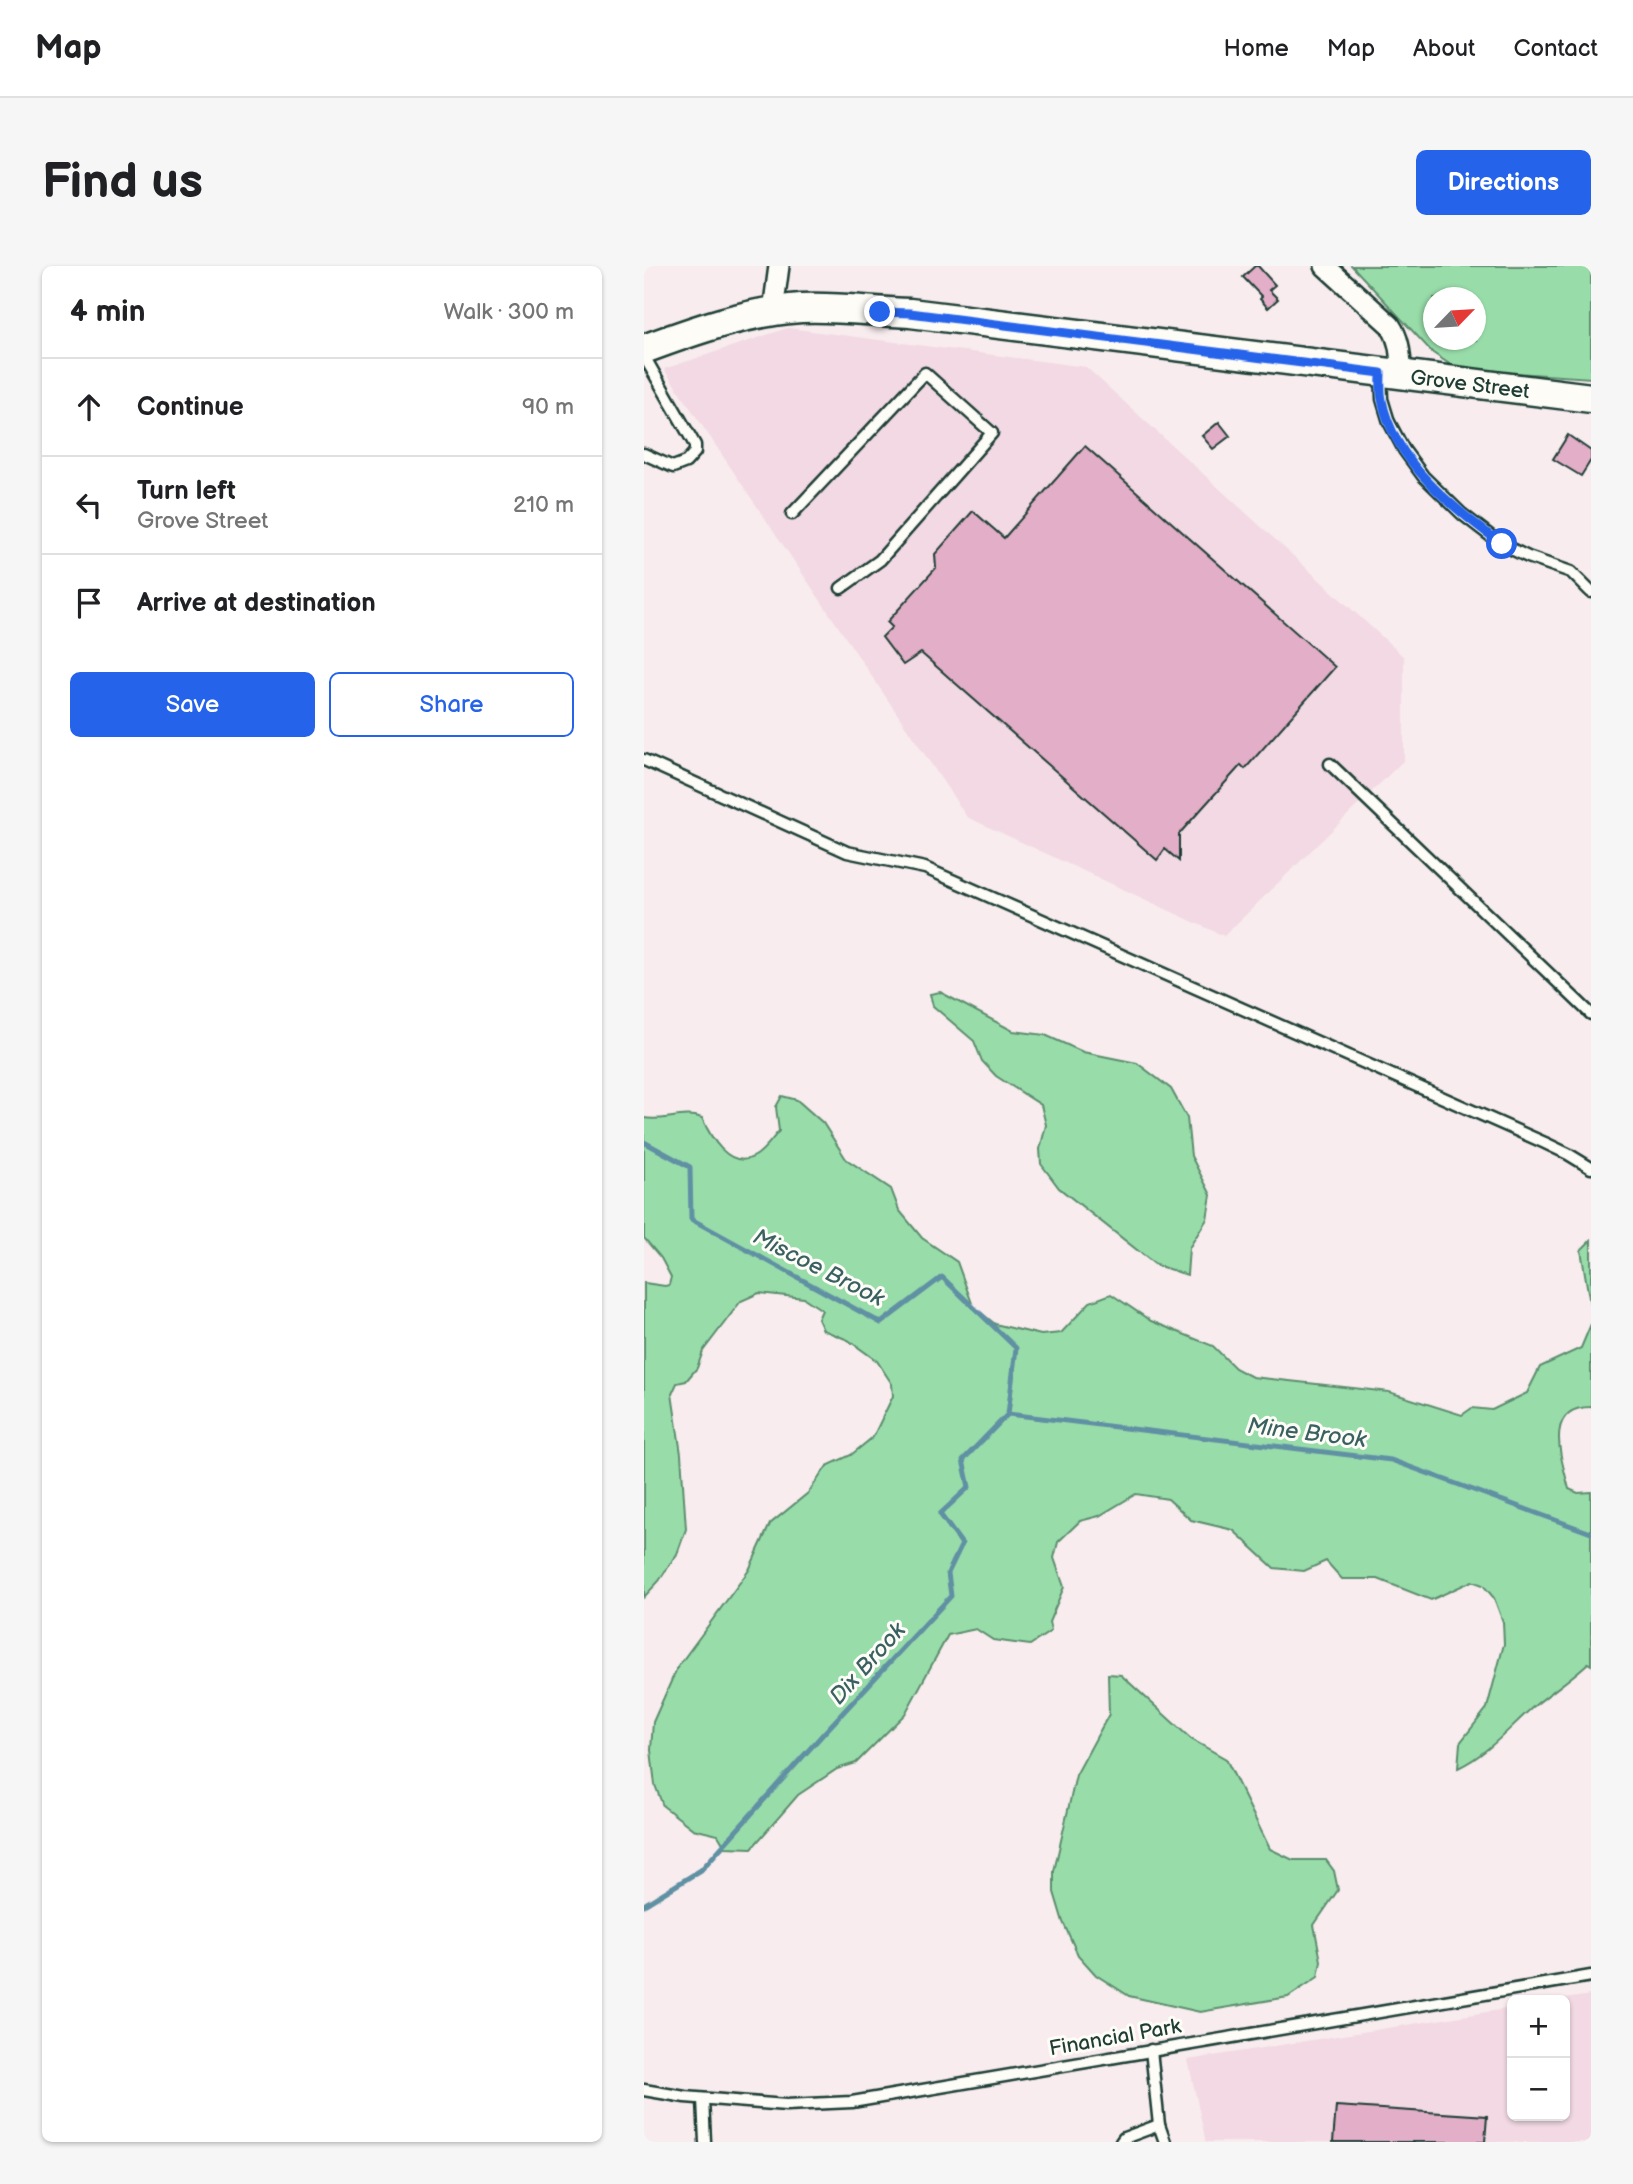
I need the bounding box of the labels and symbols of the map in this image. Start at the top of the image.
north arrow [1423,287,1486,350]
route end [864,296,895,327]
street label: Grove Street [1409,365,1532,404]
route start [1486,528,1517,559]
water label: Miscoe Brook [748,1223,890,1313]
water label: Mine Brook [1246,1412,1369,1454]
water label: Dix Brook [824,1616,912,1711]
street label: Financial Park [1047,2013,1184,2061]

